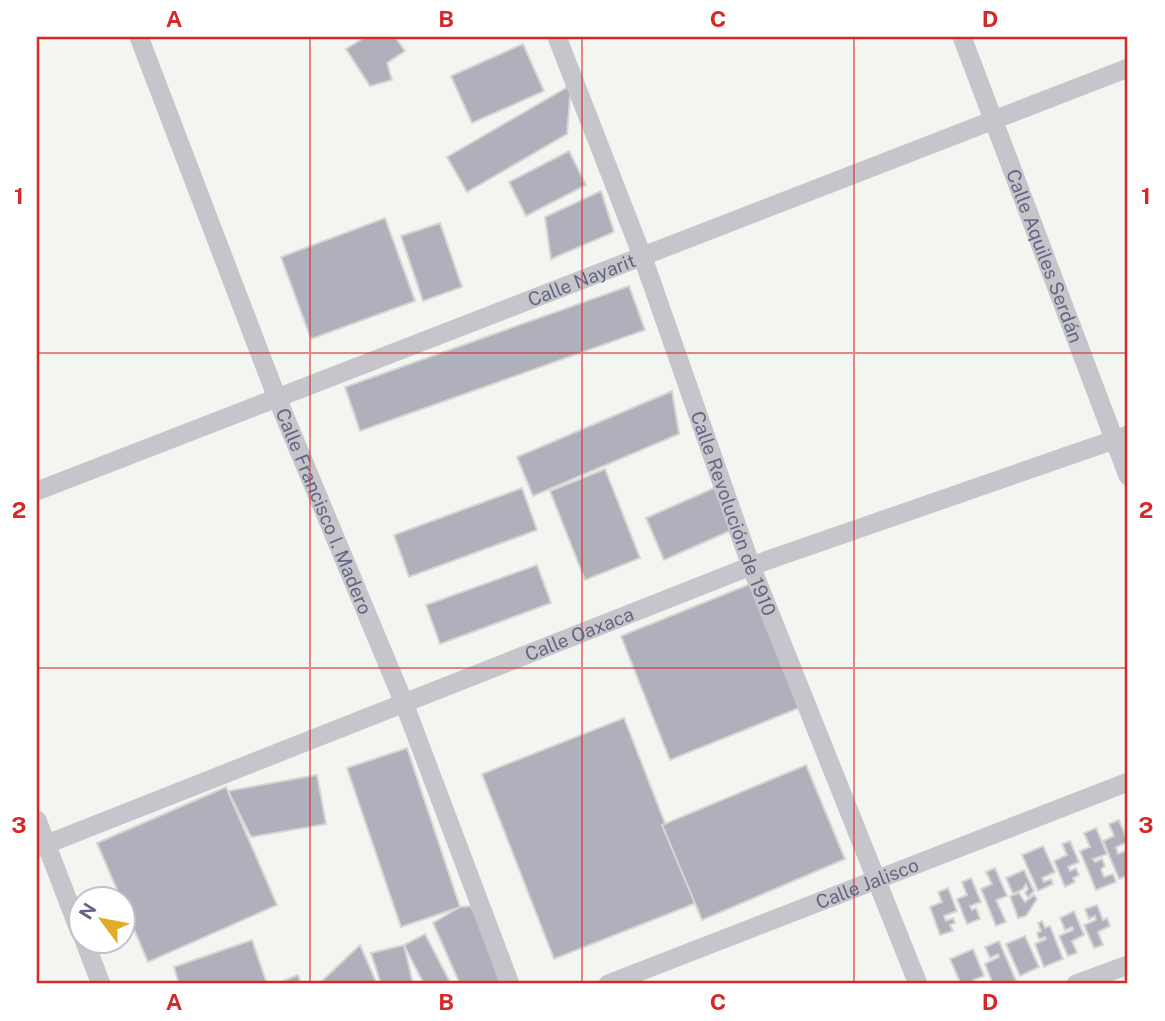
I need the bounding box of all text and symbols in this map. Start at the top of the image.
text: A [166,5,183,32]
text: B [438,5,454,32]
text: C [710,5,726,32]
text: D [982,5,998,32]
street label: Calle Aquiles Serdán [1002,166,1088,346]
text: 1 [14,182,24,209]
text: 1 [1141,182,1151,209]
street label: Calle Nayarit [524,249,639,311]
street label: Calle Francisco I. Madero [271,405,377,617]
street label: Calle Revolución de 1910 [687,408,781,619]
text: 2 [12,496,26,523]
text: 2 [1139,496,1153,523]
street label: Calle Oaxaca [522,602,637,665]
text: 3 [11,811,27,838]
text: 3 [1138,811,1154,838]
street label: Calle Jalisco [813,853,922,913]
north arrow [66,884,136,954]
text: N [74,899,101,923]
text: A [166,988,183,1015]
text: B [438,988,454,1015]
text: C [710,988,726,1015]
text: D [982,988,998,1015]

